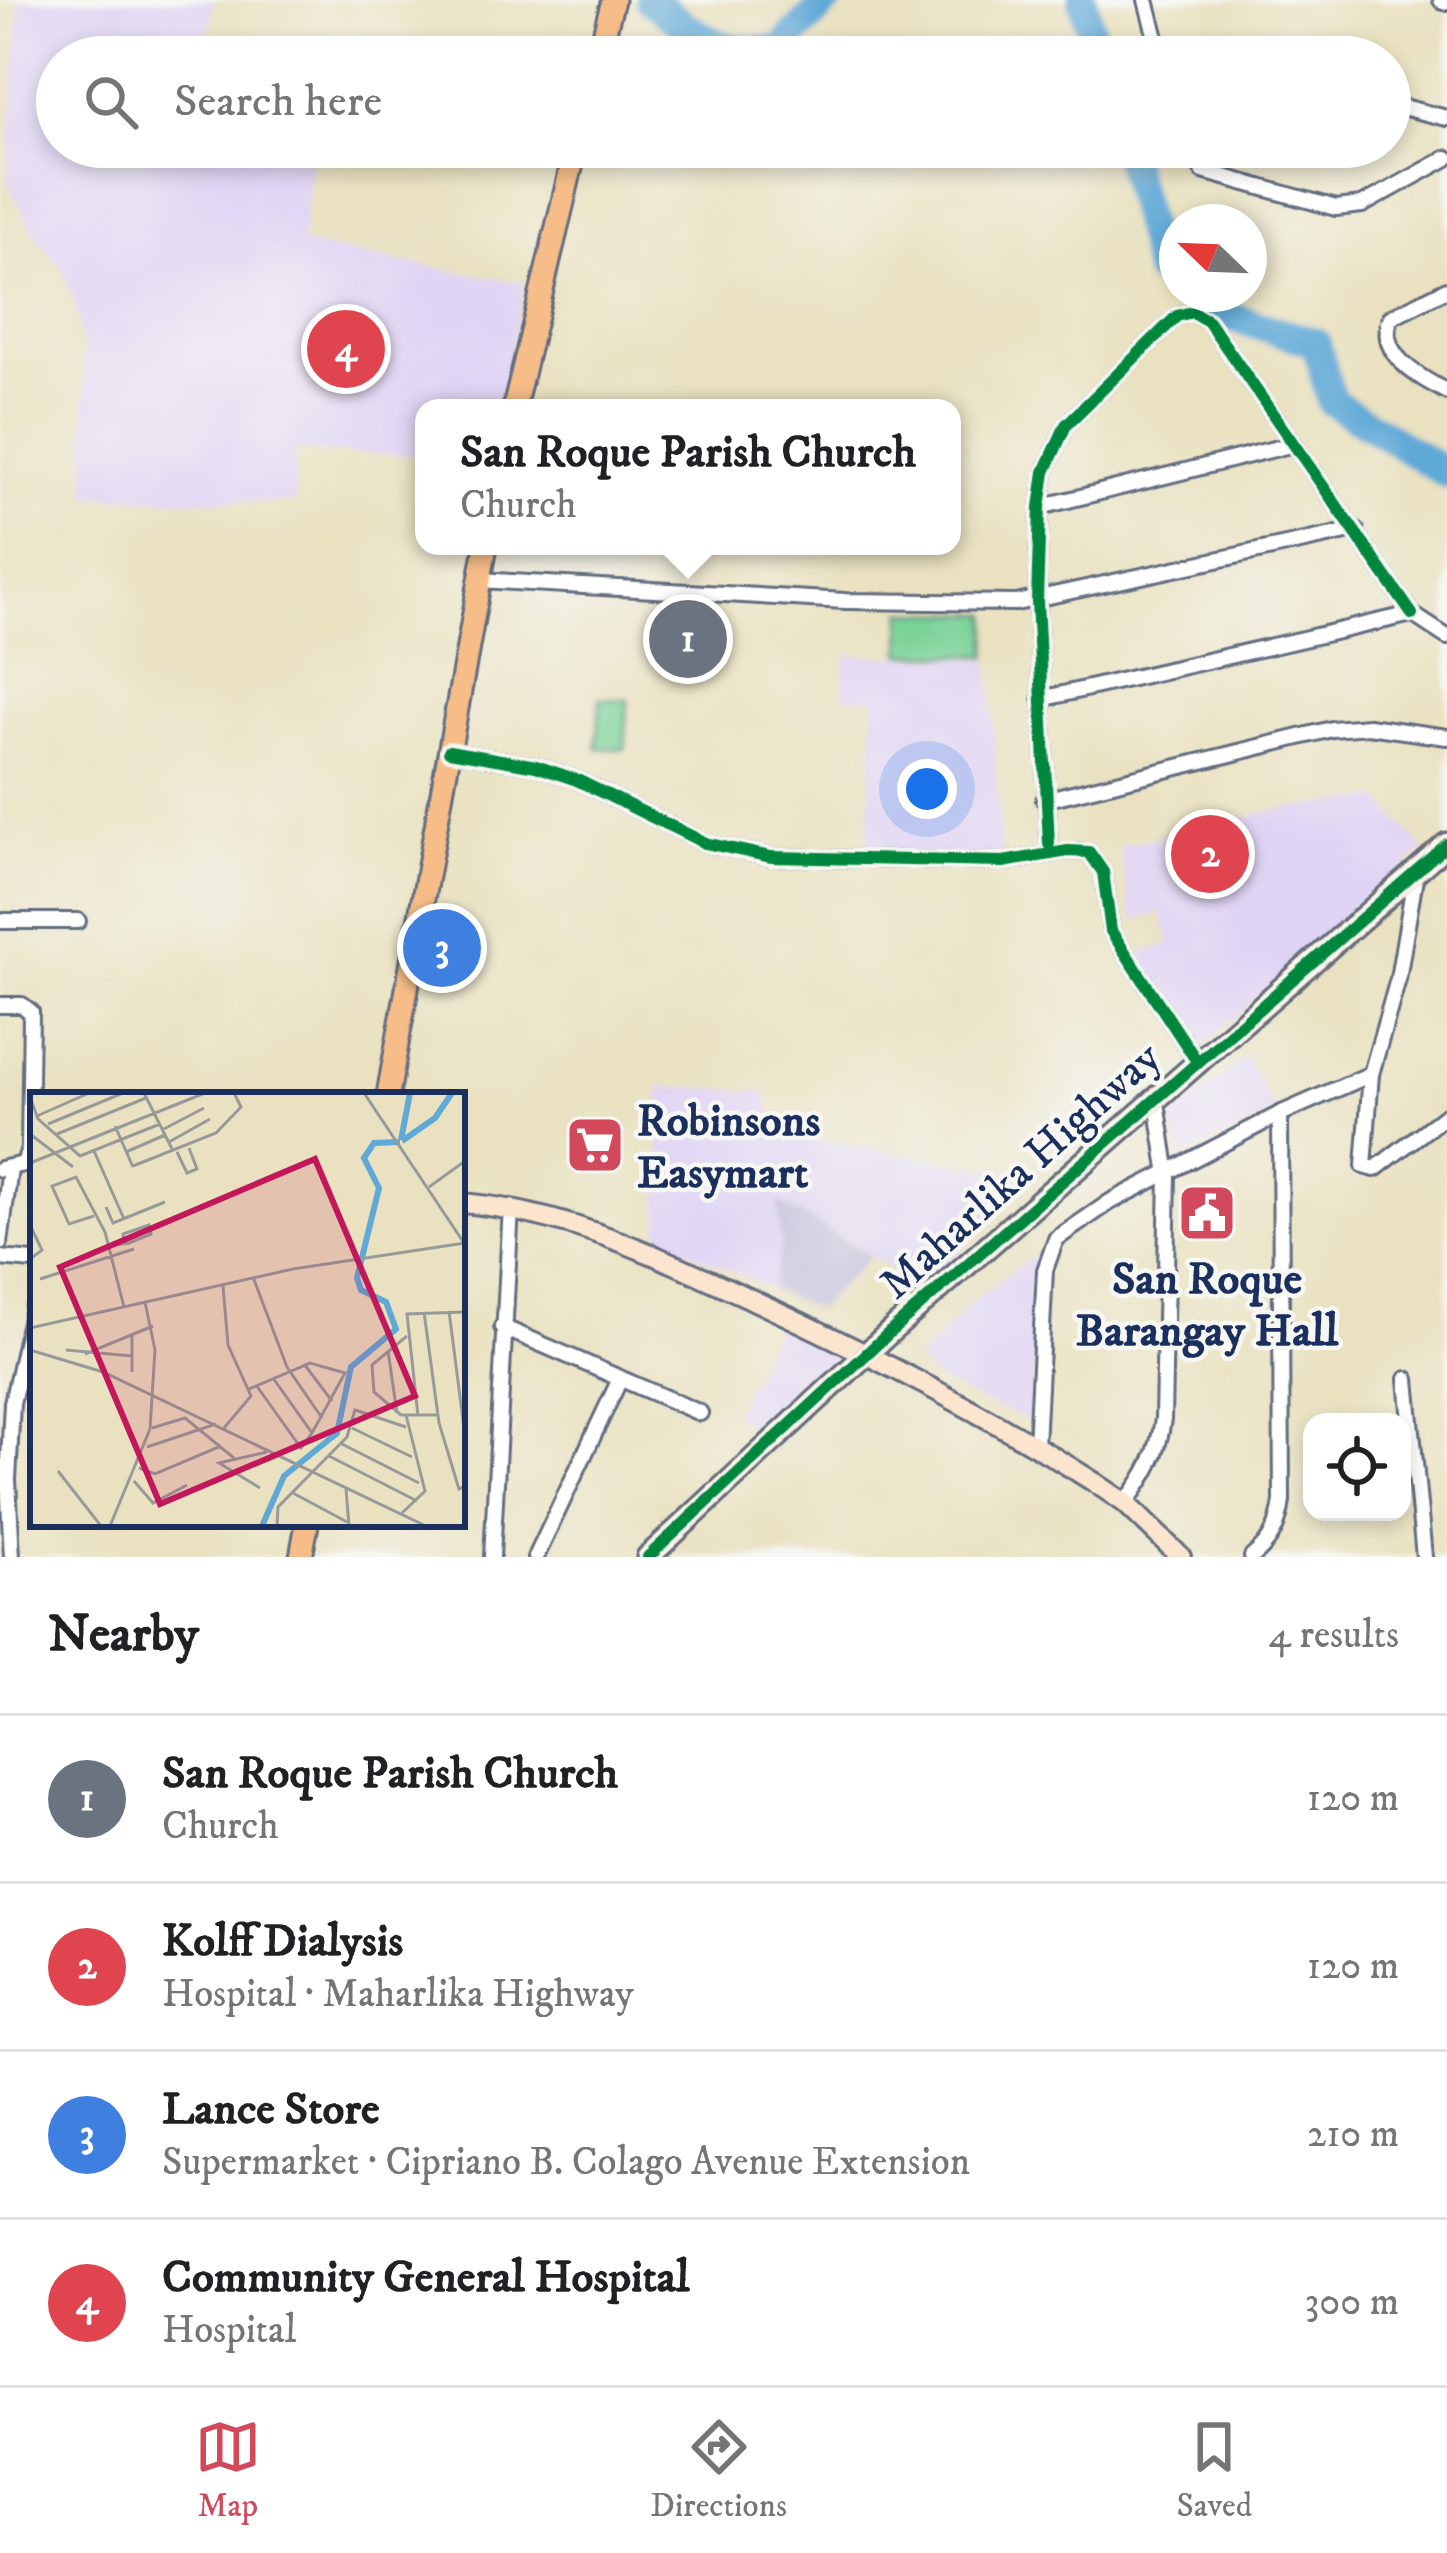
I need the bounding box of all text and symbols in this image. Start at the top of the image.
search box [36,36,1411,168]
icon: search [78,69,144,135]
text: Search here [174,74,382,130]
north arrow [1159,204,1267,312]
pin: 4 [307,304,385,394]
popup [415,399,961,555]
text: San Roque Parish Church [460,425,916,481]
text: Church [460,481,577,530]
pin: 1 [649,594,727,684]
your location [897,759,957,819]
pin: 2 [1171,809,1249,899]
pin: 3 [403,903,481,993]
street label: Maharlika Highway [869,1030,1174,1312]
inset map [30,1092,465,1527]
place label: Robinsons Easymart [637,1094,820,1202]
supermarket icon: Robinsons Easymart [564,1114,626,1176]
public building icon: San Roque Barangay Hall [1176,1182,1238,1244]
place label: San Roque Barangay Hall [1076,1252,1339,1360]
map controls [1303,1413,1411,1521]
button: locate [1303,1413,1411,1521]
text: Nearby [48,1603,199,1667]
text: 4 results [1269,1611,1399,1660]
text: San Roque Parish Church [162,1746,618,1802]
text: 1 [80,1774,94,1823]
text: 120 m [1307,1774,1399,1823]
text: Church [162,1802,279,1851]
text: Kolff Dialysis [162,1914,403,1970]
text: 2 [77,1942,97,1991]
text: 120 m [1307,1942,1399,1991]
text: Hospital · Maharlika Highway [162,1970,634,2019]
text: Lance Store [162,2082,380,2138]
text: 3 [80,2110,94,2159]
text: 210 m [1307,2110,1399,2159]
text: Supermarket · Cipriano B. Colago Avenue Extension [162,2138,970,2187]
text: Community General Hospital [162,2250,689,2306]
text: 4 [76,2278,98,2327]
text: 300 m [1305,2278,1399,2327]
text: Hospital [162,2306,296,2355]
tab: Map [195,2414,261,2527]
tab: Directions [650,2414,787,2527]
tab: Saved [1176,2414,1252,2527]

